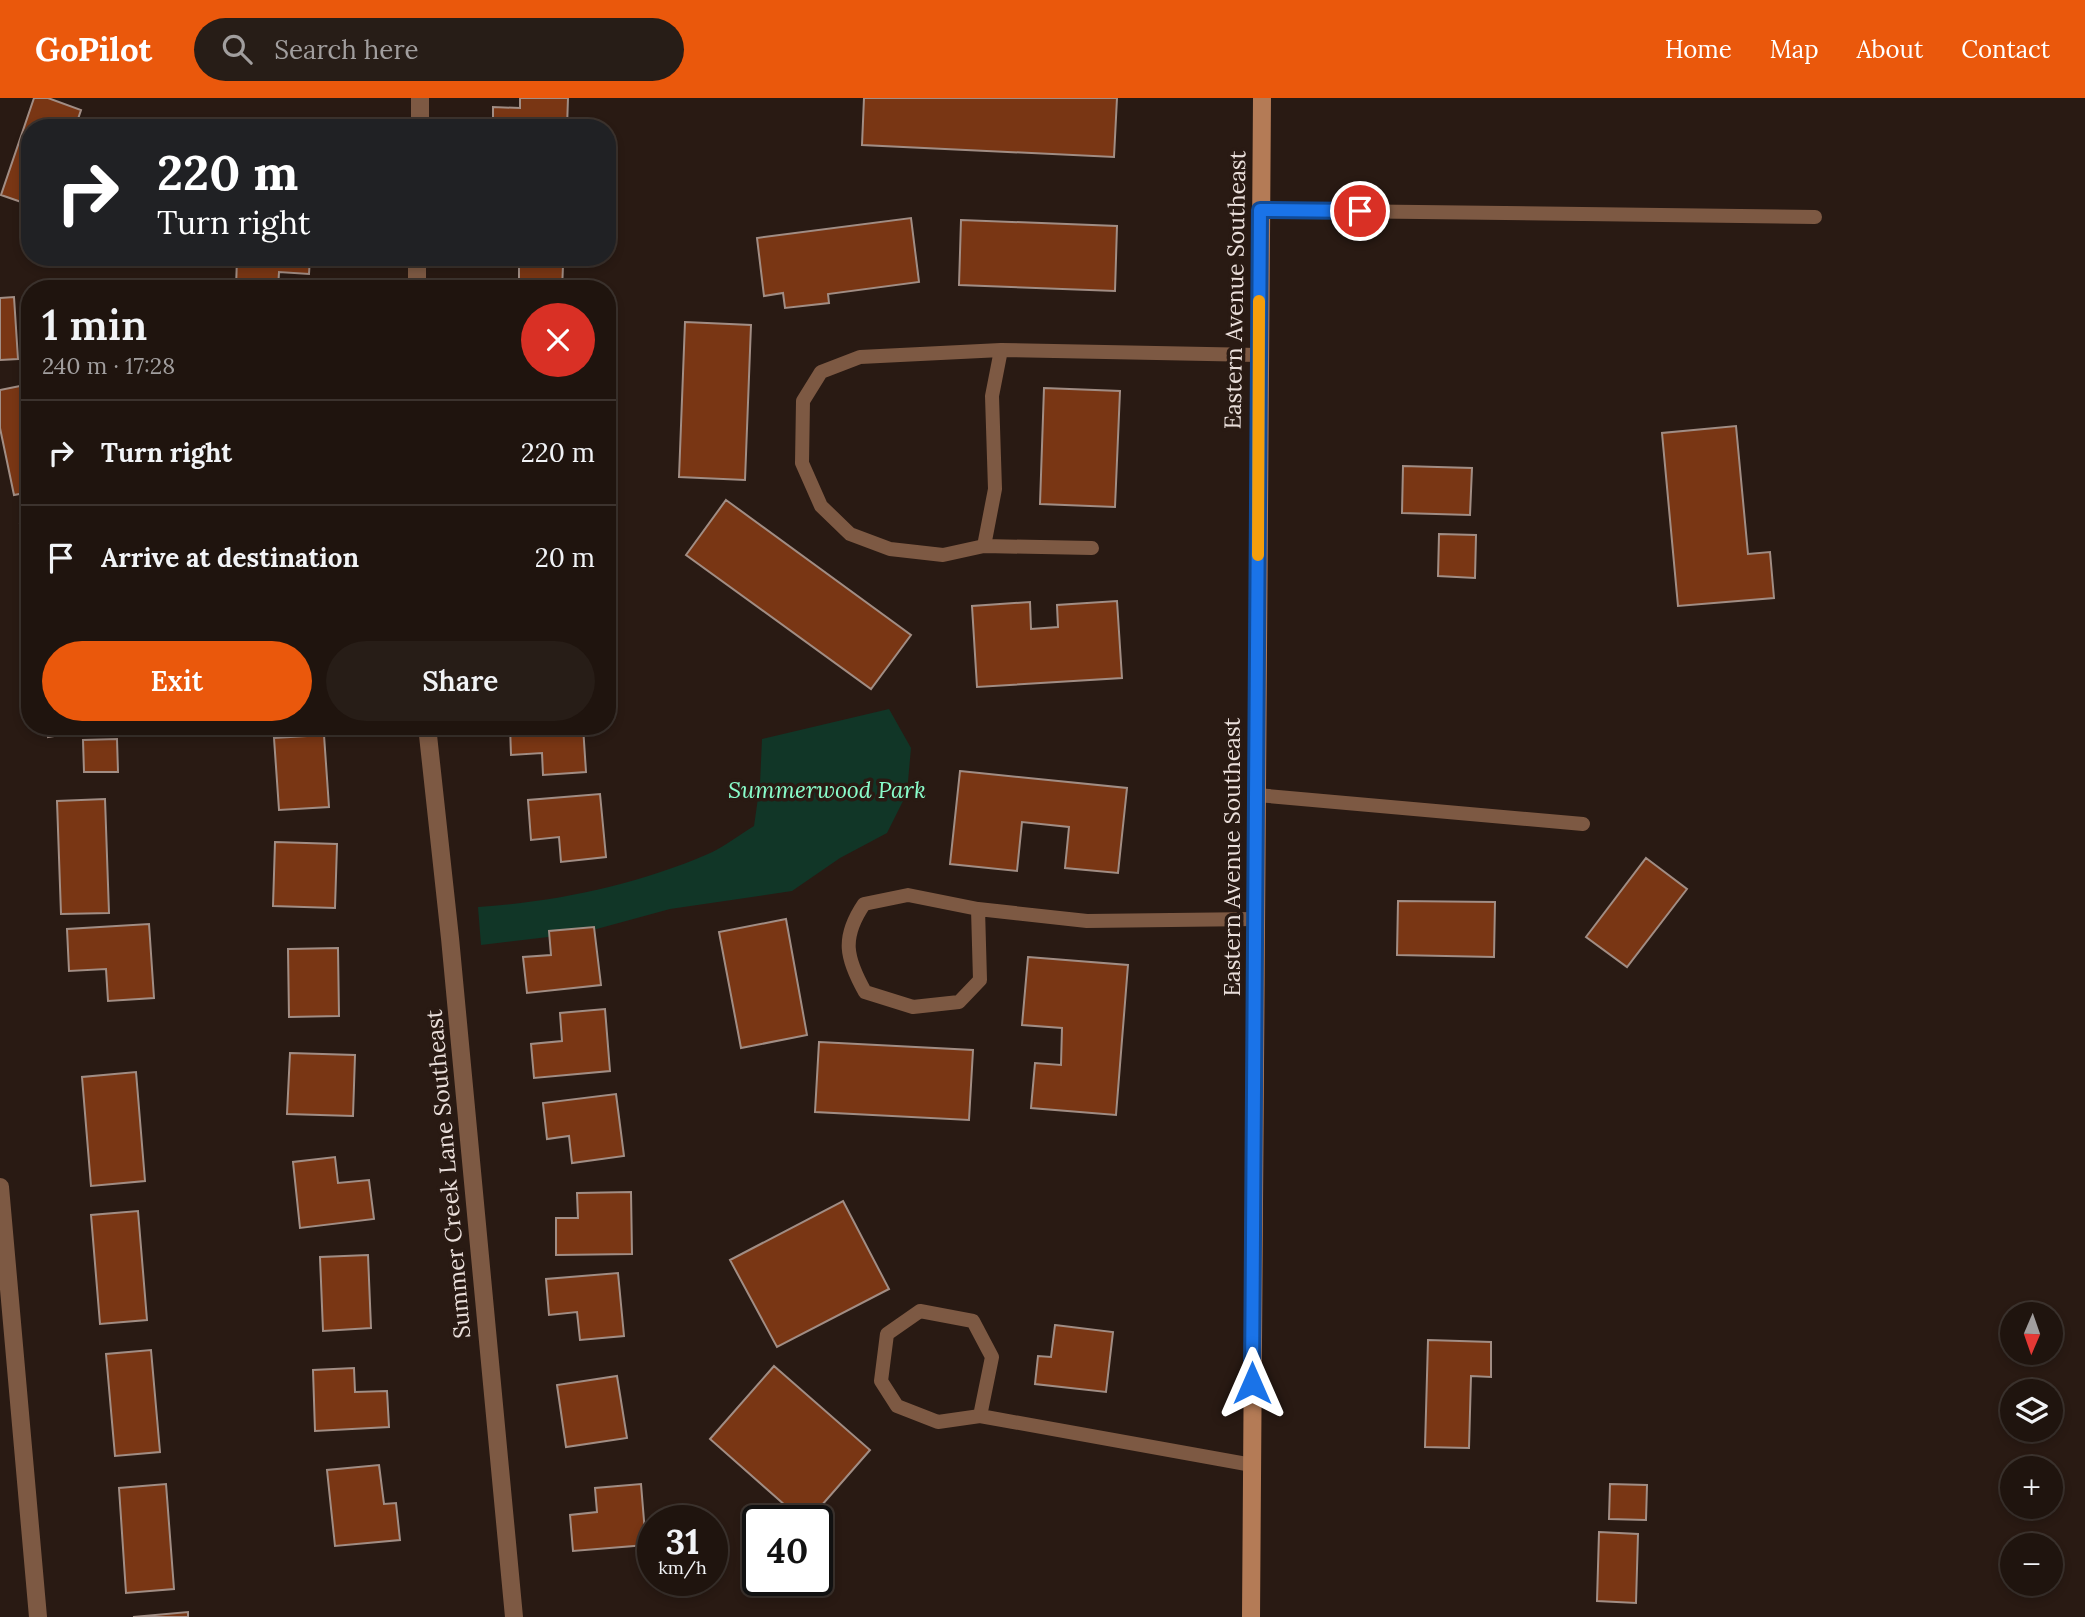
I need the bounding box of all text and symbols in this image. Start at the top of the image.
search box [194,18,684,81]
text: GoPilot [35,28,152,70]
icon: search [218,30,256,68]
text: Search here [274,33,419,66]
text: Home [1665,34,1732,65]
text: Map [1770,34,1819,65]
text: About [1857,34,1923,65]
text: Contact [1961,34,2050,65]
text: 220 m [157,141,298,203]
icon: right [42,147,133,238]
street label: Eastern Avenue Southeast [1218,150,1251,430]
pin [1330,181,1390,241]
icon: arrive [1341,192,1379,230]
text: Turn right [157,202,310,243]
text: 1 min [42,298,147,352]
button: close [521,303,595,377]
text: 240 m · 17:28 [42,351,175,380]
icon: right [42,434,80,472]
text: Turn right [101,436,232,469]
text: 220 m [521,436,595,469]
icon: arrive [42,539,80,577]
text: Arrive at destination [101,541,359,574]
text: 20 m [535,541,595,574]
button: Exit [42,641,312,721]
button: Share [326,641,595,721]
street label: Eastern Avenue Southeast [1217,717,1246,997]
park label: Summerwood Park [728,775,926,804]
street label: Summer Creek Lane Southeast [419,1008,476,1340]
north arrow [2000,1302,2063,1365]
map controls [2000,1302,2063,1596]
position arrow [1215,1346,1289,1420]
button: layers [2000,1379,2063,1442]
button: + [2000,1456,2063,1519]
speed limit sign: 40 [742,1505,833,1596]
text: 31 [666,1519,699,1564]
button: − [2000,1533,2063,1596]
text: km/h [658,1556,707,1579]

